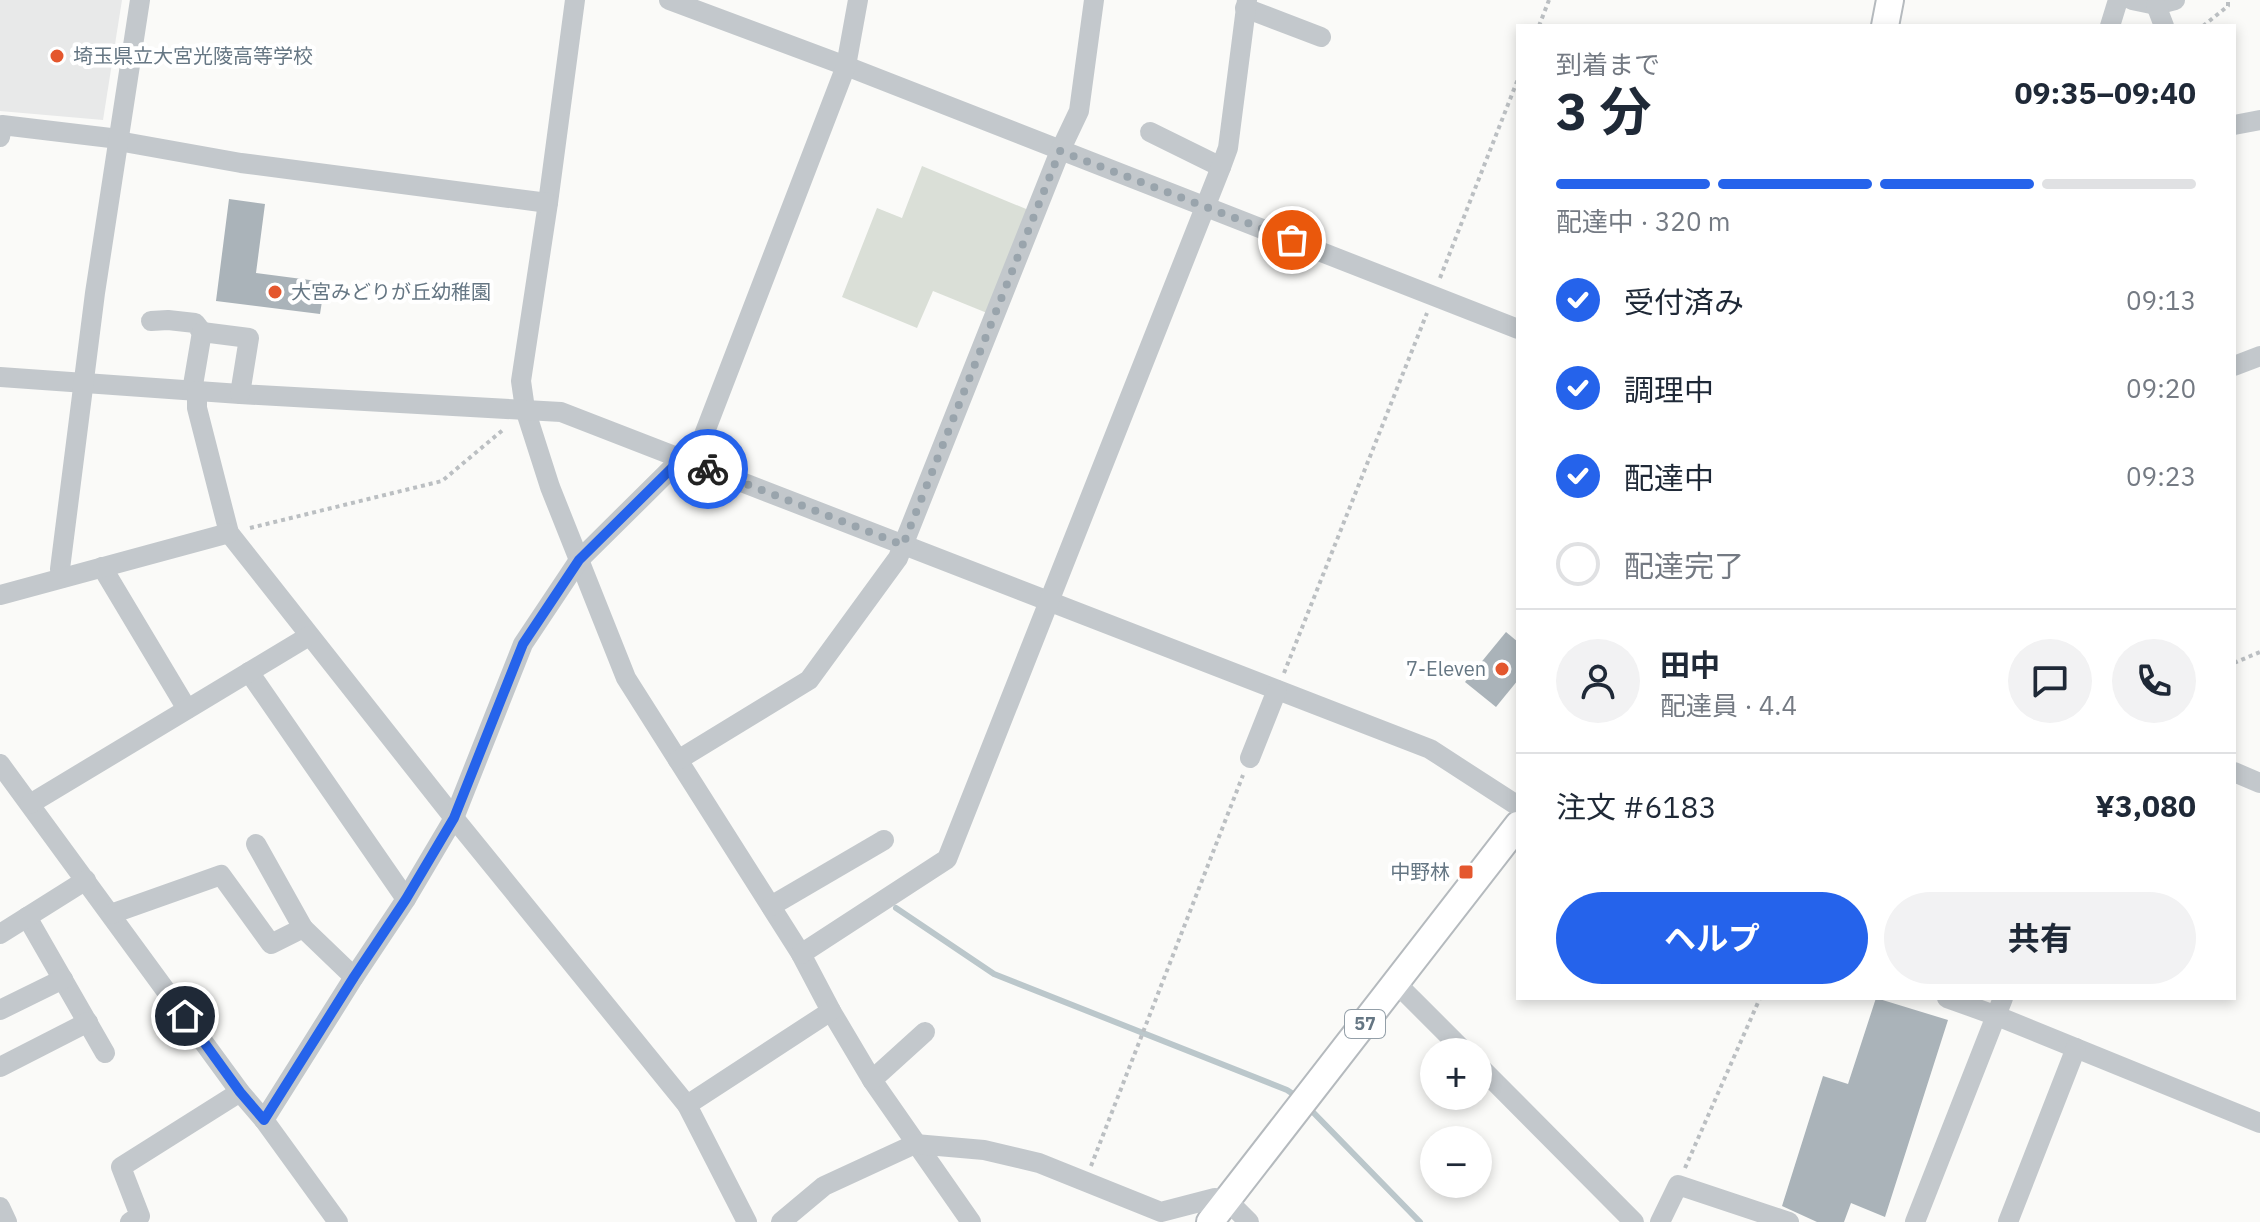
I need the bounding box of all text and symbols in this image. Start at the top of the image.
place label: 埼玉県立大宮光陵高等学校 [73,42,313,69]
marker: 埼玉県立大宮光陵高等学校 [48,47,66,65]
text: 到着まで [1556,47,1660,81]
text: 09:35–09:40 [2015,73,2196,112]
text: 3 分 [1556,77,1651,144]
text: 配達中 · 320 m [1556,204,1730,238]
pin [1258,206,1326,274]
icon: bag [1270,218,1314,262]
place label: 大宮みどりが丘幼稚園 [291,278,491,305]
icon: check [1556,278,1600,322]
text: 受付済み [1624,282,1744,321]
marker: 大宮みどりが丘幼稚園 [266,283,284,301]
text: 09:13 [2126,283,2196,317]
icon: check [1556,366,1600,410]
text: 調理中 [1624,370,1714,409]
text: 09:20 [2126,371,2196,405]
courier [668,429,748,509]
icon: bike [686,447,730,491]
icon: check [1556,454,1600,498]
text: 配達中 [1624,458,1714,497]
text: 09:23 [2126,459,2196,493]
text: 配達完了 [1624,546,1744,585]
button: person [1556,639,1640,723]
button: chat [2008,639,2092,723]
button: phone [2112,639,2196,723]
text: 田中 [1660,645,1720,684]
place label: 7-Eleven [1406,655,1486,682]
marker: 7-Eleven [1493,660,1511,678]
text: 配達員 · 4.4 [1660,688,1797,722]
text: ¥3,080 [2095,786,2196,825]
text: 注文 #6183 [1556,787,1716,826]
place label: 中野林 [1390,858,1450,885]
marker: 中野林 [1457,863,1475,881]
button: ヘルプ [1556,892,1868,984]
button: 共有 [1884,892,2196,984]
pin [151,982,219,1050]
icon: home [163,994,207,1038]
road number: 57 [1345,1010,1385,1038]
map controls [1420,1038,1492,1198]
button: + [1420,1038,1492,1110]
button: − [1420,1126,1492,1198]

